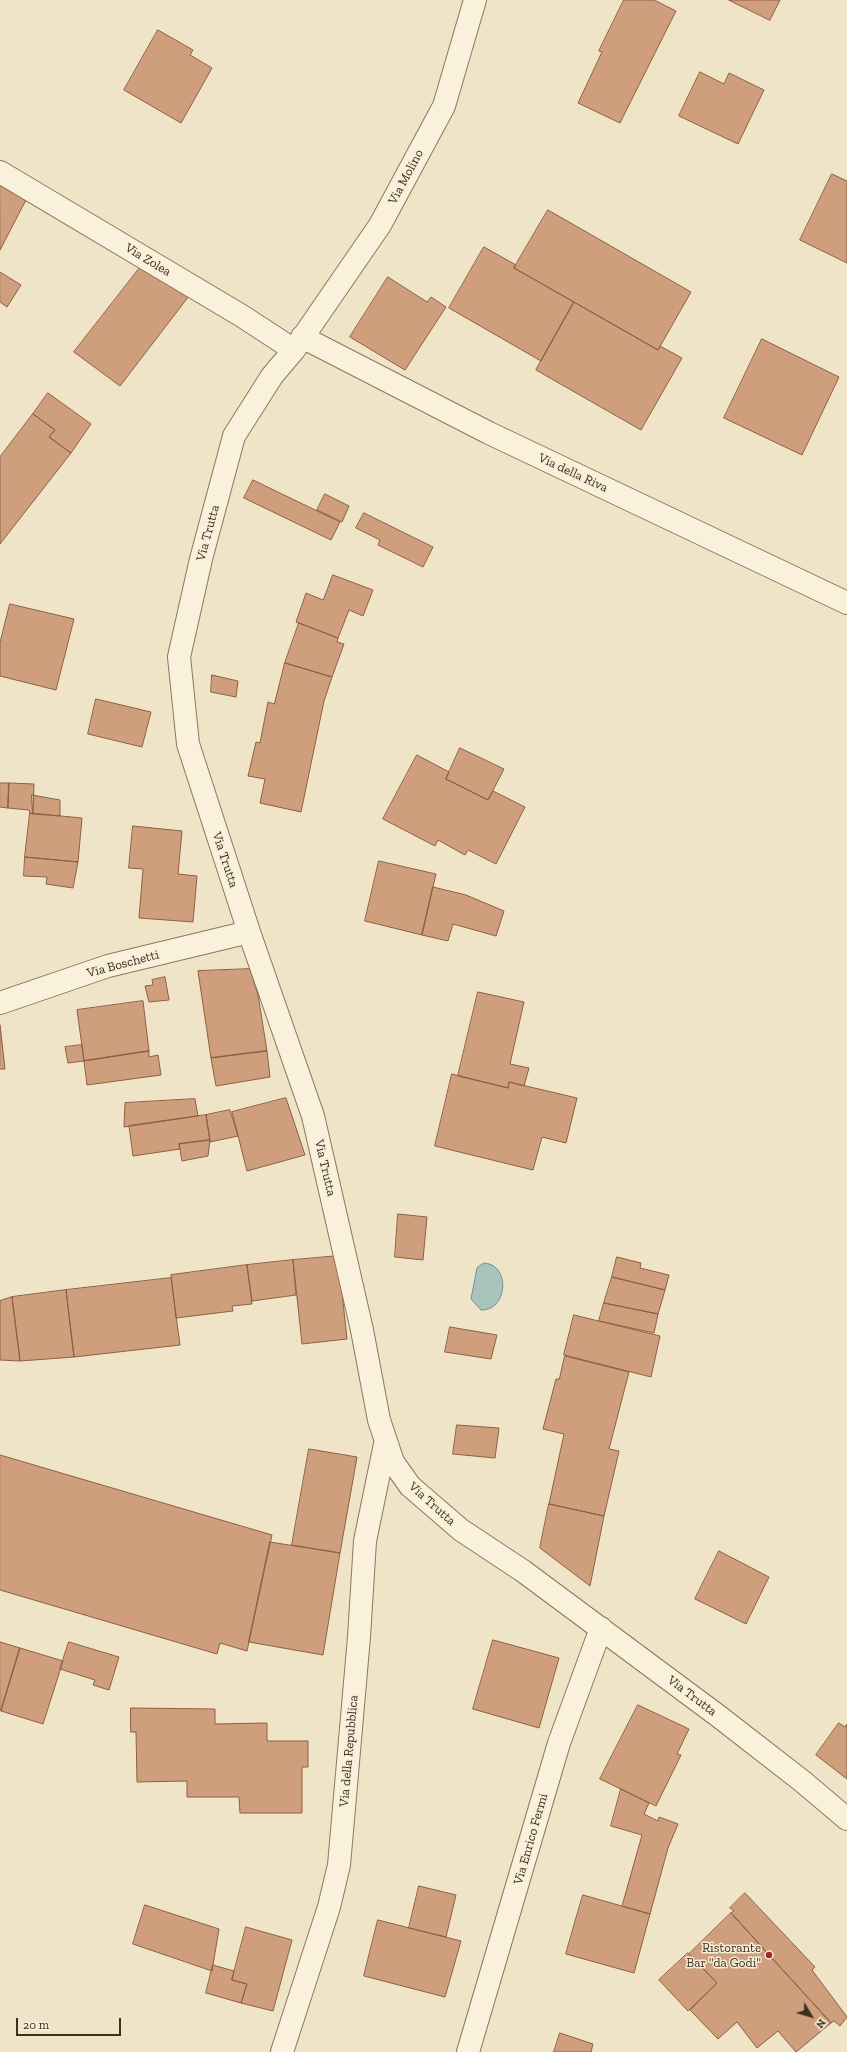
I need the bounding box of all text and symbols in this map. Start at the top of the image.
street label: Via Molino [385,147,427,207]
street label: Via Zolea [122,240,174,280]
street label: Via della Riva [536,450,610,496]
street label: Via Trutta [193,503,223,563]
street label: Via Trutta [209,830,241,890]
street label: Via Boschetti [85,947,161,981]
street label: Via Trutta [311,1138,339,1198]
street label: Via Trutta [405,1479,459,1529]
street label: Via Trutta [664,1672,720,1720]
street label: Via della Repubblica [336,1694,362,1808]
street label: Via Enrico Fermi [511,1792,551,1886]
place label: Ristorante Bar "da Godi" [686,1940,761,1971]
marker: Ristorante Bar "da Godi" [764,1950,774,1960]
north arrow [791,1996,831,2036]
scale bar [18,2010,123,2036]
text: N [813,2016,829,2031]
text: 20 m [23,2018,49,2032]

